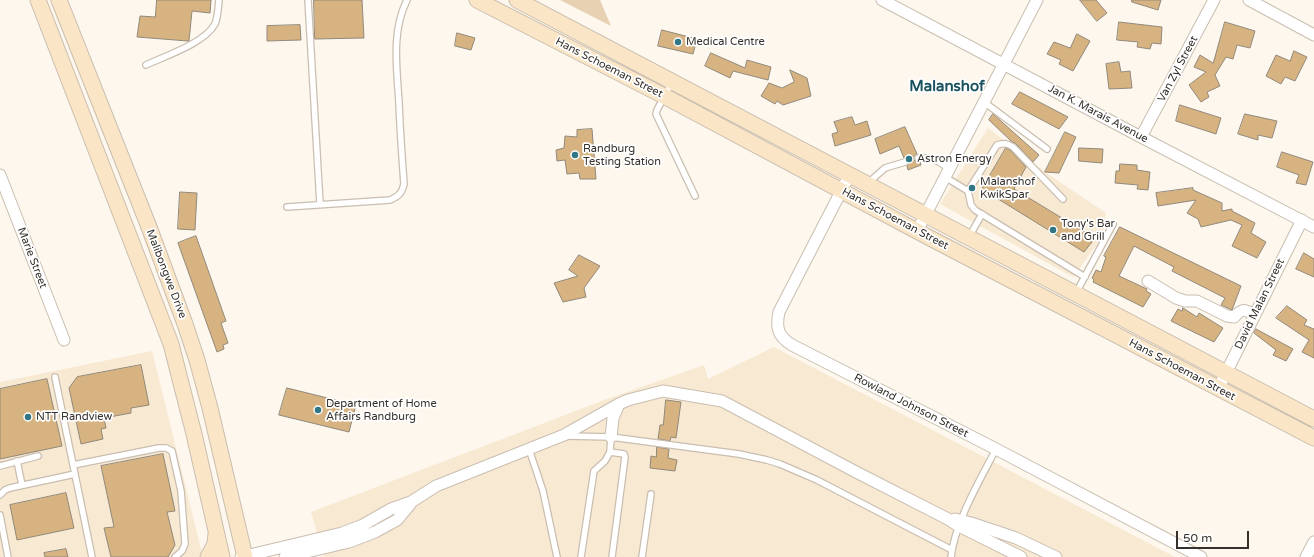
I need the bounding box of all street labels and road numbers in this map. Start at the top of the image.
street label: Van Zyl Street [1155,34,1201,104]
street label: Hans Schoeman Street [553,35,665,101]
street label: Jan K. Marais Avenue [1046,82,1150,146]
street label: Hans Schoeman Street [839,185,951,253]
street label: Marie Street [14,226,50,290]
street label: Malibongwe Drive [143,228,189,320]
street label: David Malan Street [1232,256,1288,352]
street label: Hans Schoeman Street [1126,336,1238,404]
street label: Rowland Johnson Street [852,371,970,441]

